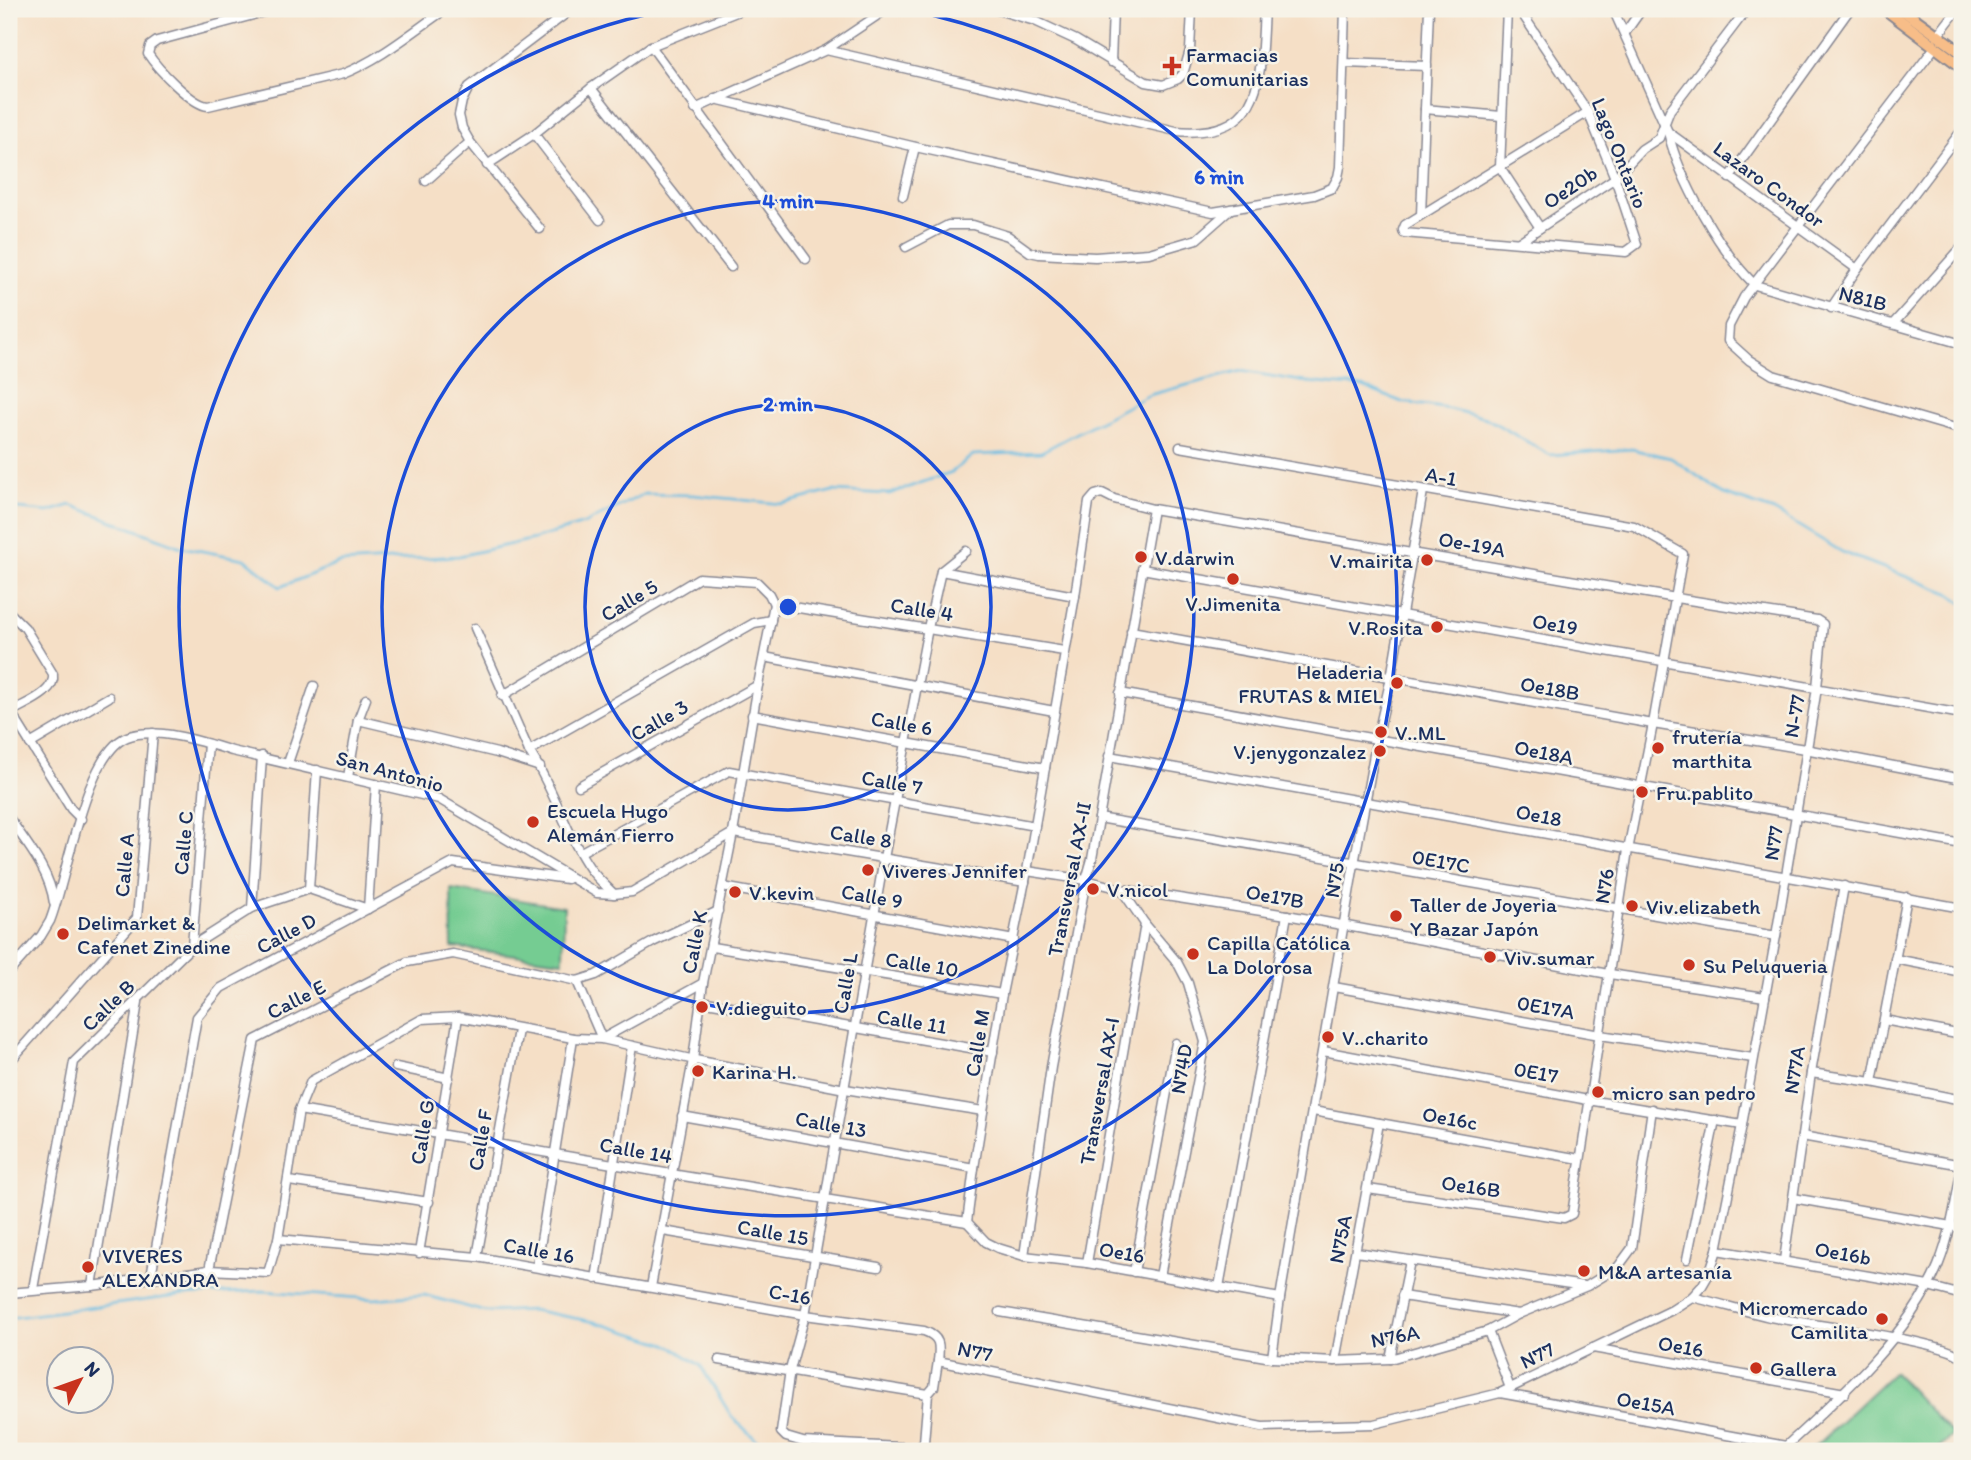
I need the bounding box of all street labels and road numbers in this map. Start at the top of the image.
street label: Lago Ontario [1586,94,1654,212]
street label: Lazaro Condor [1709,135,1830,233]
street label: Oe20b [1538,160,1602,214]
street label: N81B [1836,280,1890,316]
street label: A-1 [1423,461,1459,491]
street label: Oe-19A [1437,526,1508,562]
street label: Calle 5 [596,573,662,627]
street label: Calle 4 [889,592,956,626]
street label: Oe19 [1530,608,1580,640]
street label: Oe18B [1518,670,1582,706]
street label: N-77 [1778,692,1810,740]
street label: Calle 3 [626,694,692,746]
street label: Calle 6 [869,705,935,741]
street label: Oe18A [1512,734,1576,770]
street label: San Antonio [333,745,447,797]
street label: Calle 7 [860,764,924,800]
street label: Oe18 [1514,798,1564,832]
street label: Transversal AX-II [1042,799,1096,959]
street label: Calle C [168,810,198,876]
street label: Calle 8 [828,819,894,853]
street label: N77 [1758,824,1788,862]
street label: Calle A [109,831,139,898]
street label: 0E17C [1410,844,1472,878]
street label: N75 [1319,860,1349,900]
street label: N76 [1589,866,1619,906]
street label: Calle 9 [839,878,905,914]
street label: Oe17B [1244,879,1306,913]
street label: Calle D [252,907,320,959]
street label: Calle K [676,908,712,976]
street label: Calle 10 [884,946,960,982]
street label: Calle L [827,950,863,1016]
street label: Calle B [76,974,140,1036]
street label: Calle E [262,974,330,1024]
street label: 0E17A [1515,990,1577,1024]
street label: Calle 11 [875,1003,949,1039]
street label: Calle M [959,1007,995,1079]
street label: Transversal AX-I [1074,1015,1124,1167]
street label: N74D [1165,1042,1197,1096]
street label: N77A [1778,1044,1810,1096]
street label: 0E17 [1512,1056,1560,1088]
street label: Calle G [405,1098,439,1166]
street label: Oe16c [1420,1101,1480,1135]
street label: Calle 13 [793,1105,869,1143]
street label: Calle F [462,1107,498,1173]
street label: Calle 14 [598,1131,675,1169]
street label: Oe16B [1440,1169,1502,1203]
street label: N75A [1323,1212,1357,1265]
street label: Calle 15 [735,1213,811,1251]
street label: Calle 16 [501,1231,577,1269]
street label: Oe16 [1097,1236,1147,1268]
street label: Oe16b [1813,1236,1873,1270]
street label: C-16 [767,1278,813,1310]
street label: N76A [1368,1319,1422,1353]
street label: Oe16 [1656,1330,1706,1362]
street label: N77 [955,1335,995,1367]
street label: N77 [1516,1336,1558,1374]
street label: Oe15A [1615,1386,1678,1421]

